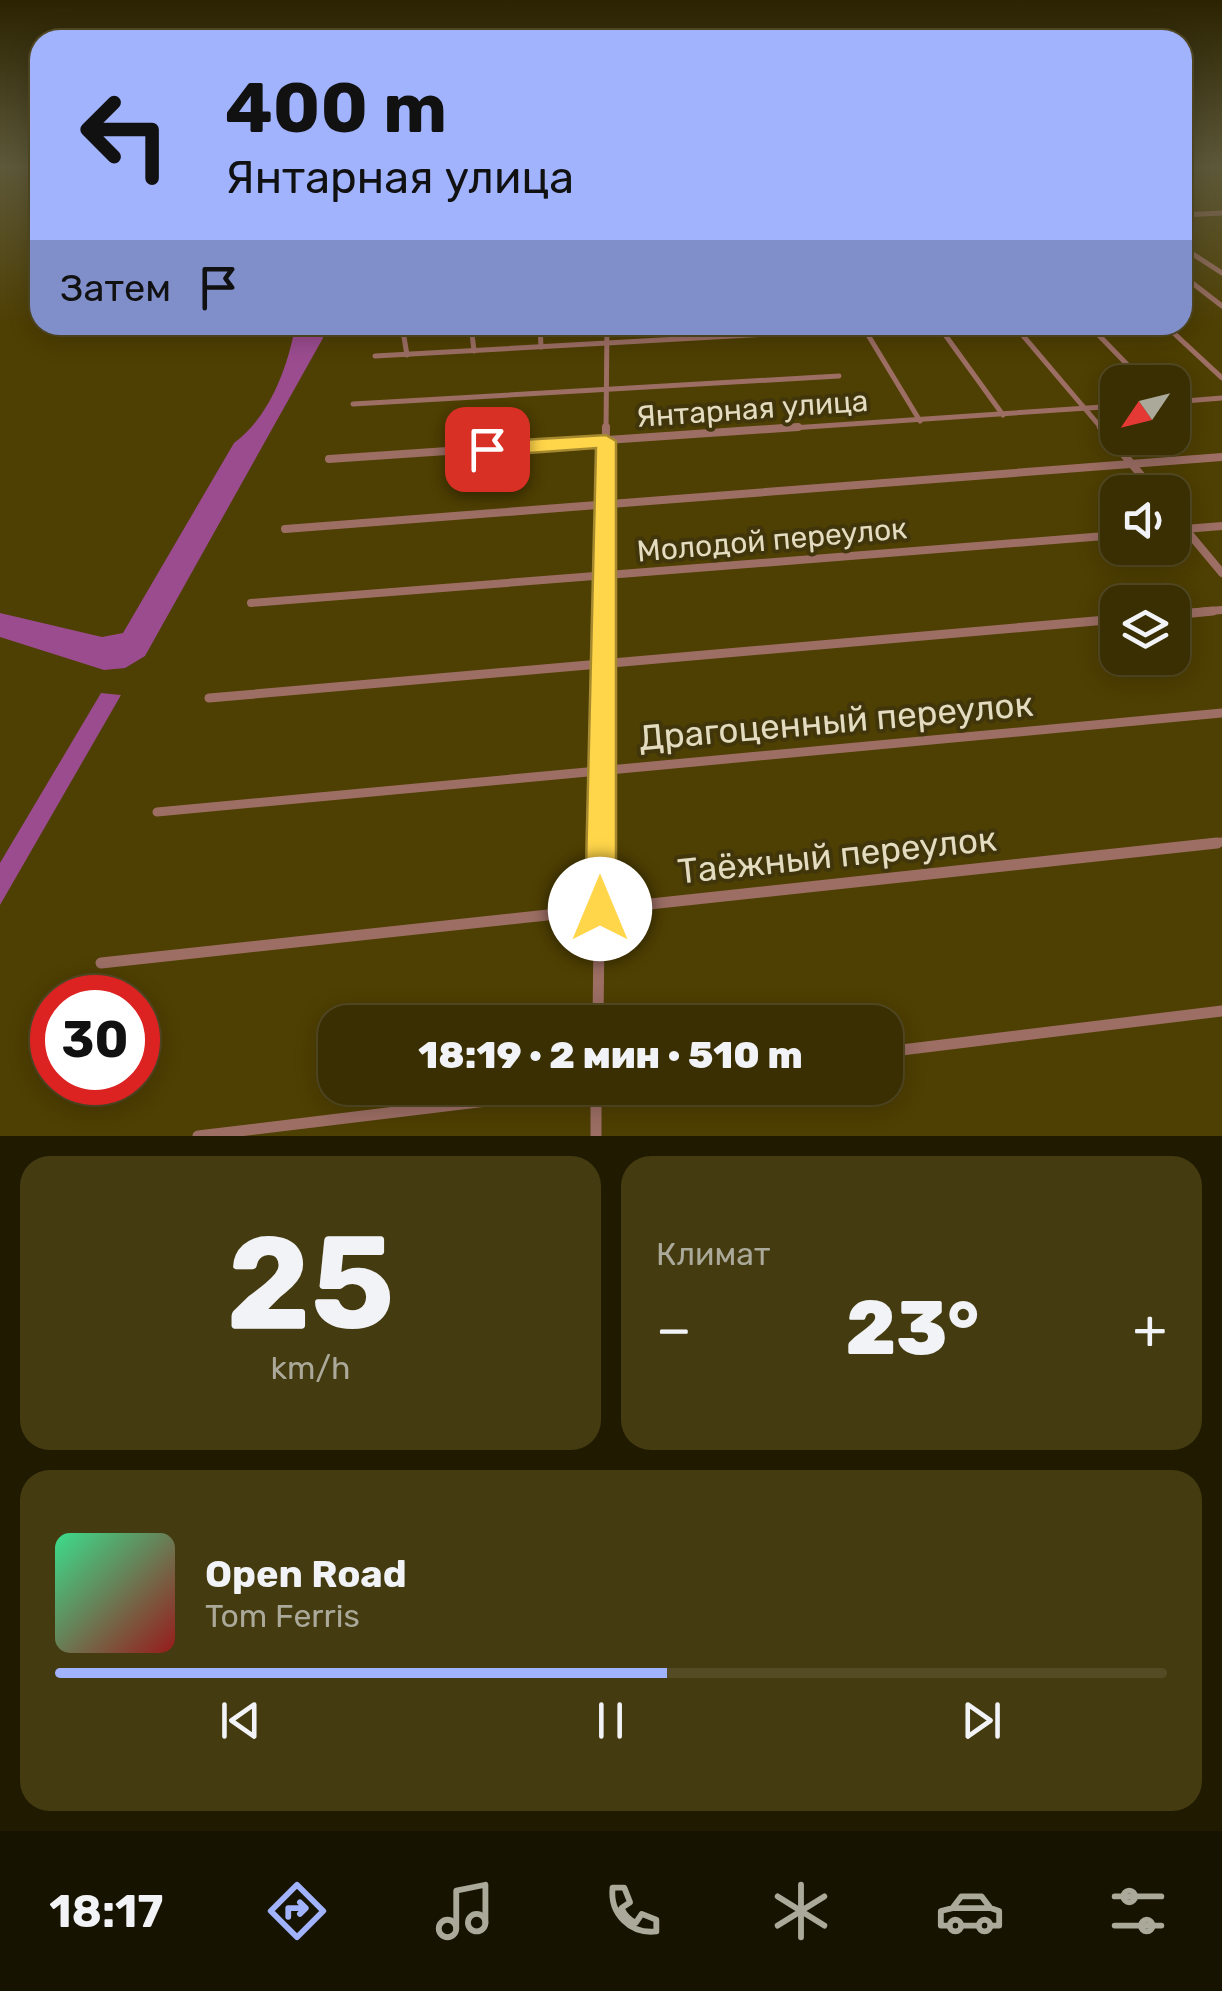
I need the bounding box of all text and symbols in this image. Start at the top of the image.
text: 400 m [225,67,447,150]
icon: left [60,70,190,200]
text: Янтарная улица [225,151,574,204]
icon: arrive [191,260,246,315]
text: Затем [60,265,171,311]
north arrow [1100,365,1190,455]
map controls [1100,365,1190,675]
street label: Янтарная улица [635,383,869,435]
pin [445,407,530,492]
icon: arrive [460,422,515,477]
button: sound [1100,475,1190,565]
street label: Молодой переулок [635,510,909,570]
button: layers [1100,585,1190,675]
street label: Драгоценный переулок [637,683,1035,759]
street label: Таёжный переулок [675,817,999,893]
position arrow [548,857,652,961]
speed limit sign: 30 [30,975,160,1105]
text: 18:19 · 2 мин · 510 m [418,1032,803,1078]
text: 25 [226,1206,395,1361]
text: Климат [656,1235,770,1273]
text: 23° [845,1284,979,1373]
text: − [656,1297,692,1362]
text: + [1133,1297,1167,1362]
text: km/h [271,1349,350,1387]
text: Open Road [205,1551,407,1597]
text: Tom Ferris [205,1597,360,1635]
icon: previous [213,1693,268,1748]
icon: pause [583,1693,638,1748]
icon: next [954,1693,1009,1748]
icon: directions [262,1876,332,1946]
icon: music [430,1876,500,1946]
icon: phone [598,1876,668,1946]
icon: climate [766,1876,836,1946]
icon: car [935,1876,1005,1946]
icon: filters [1103,1876,1173,1946]
text: 18:17 [49,1885,163,1938]

